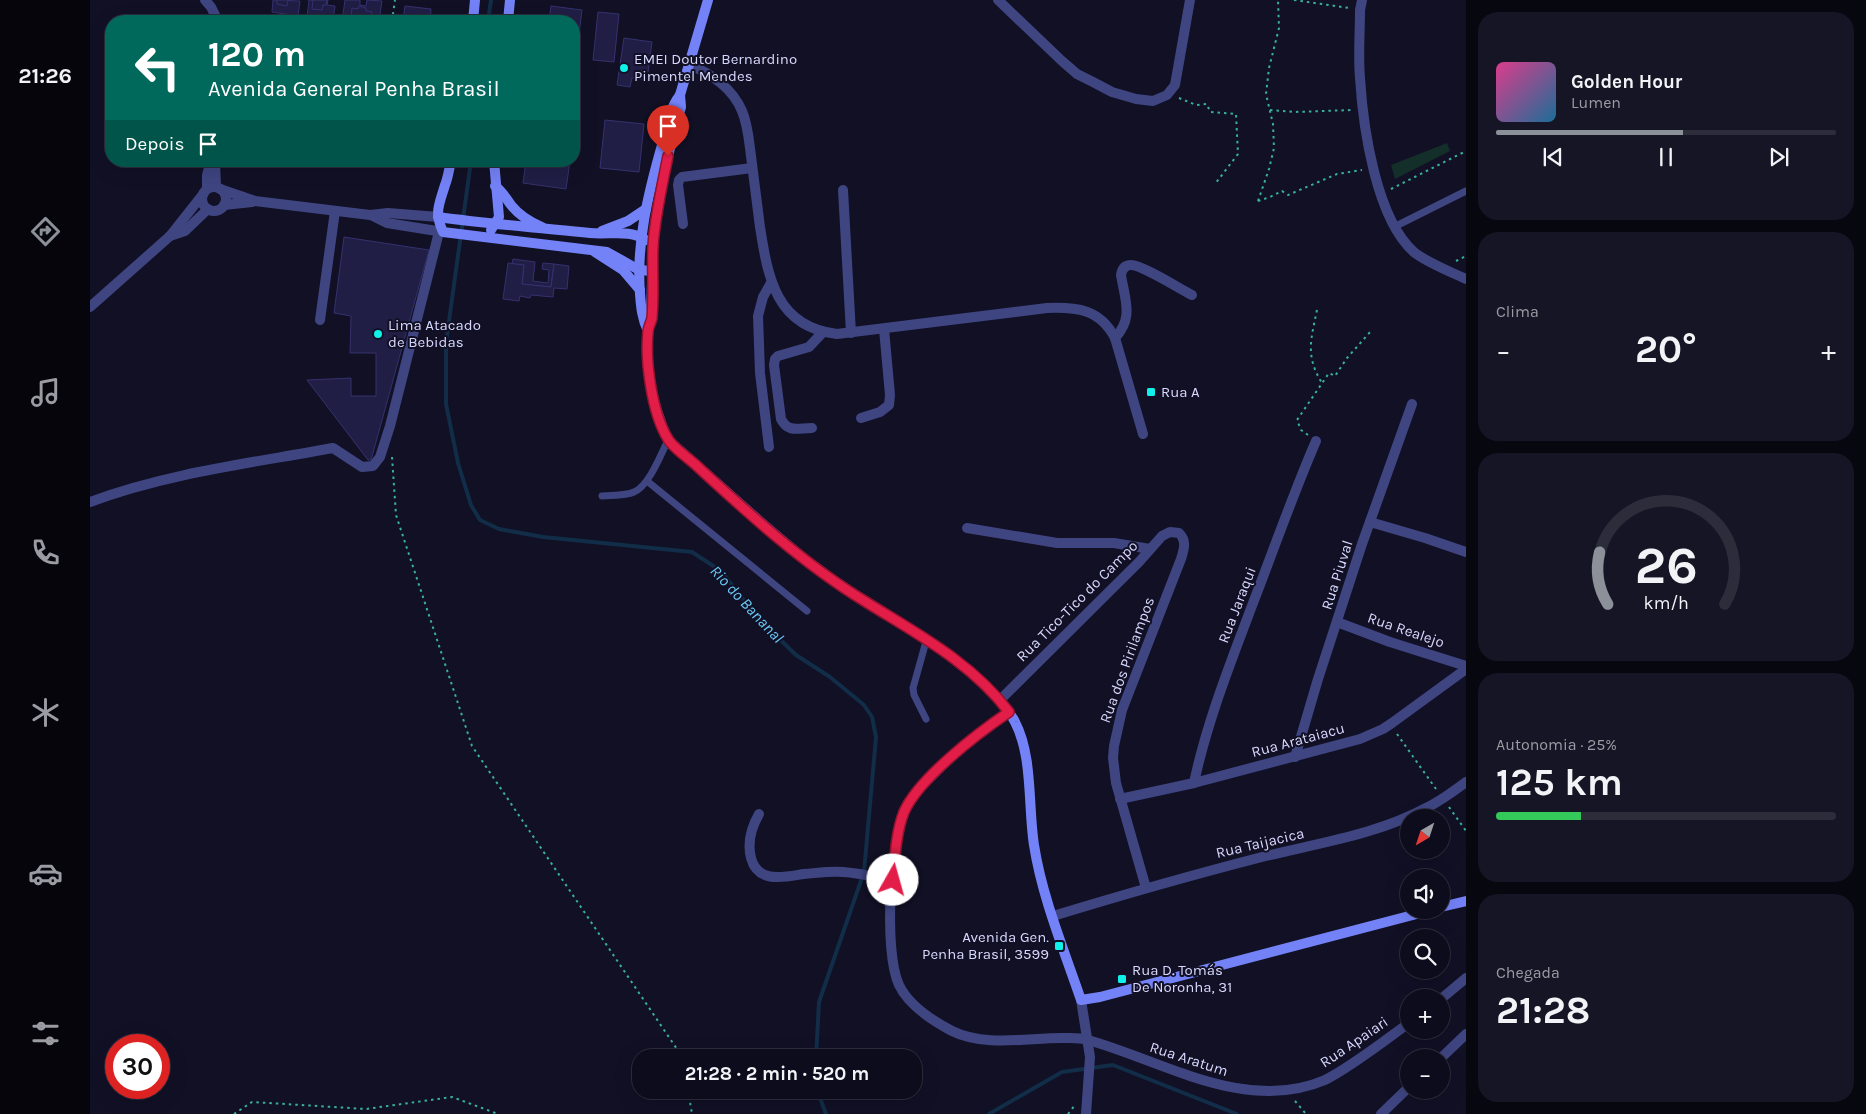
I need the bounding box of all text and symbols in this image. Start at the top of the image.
text: 120 m [208,34,306,75]
icon: left [125,35,190,100]
place label: EMEI Doutor Bernardino Pimentel Mendes [634,50,797,85]
marker: EMEI Doutor Bernardino Pimentel Mendes [618,62,630,74]
text: 21:26 [18,63,72,89]
text: Golden Hour [1571,71,1682,93]
text: Avenida General Penha Brasil [208,76,500,102]
text: Lumen [1571,93,1621,112]
pin [647,105,689,156]
icon: arrive [654,112,682,140]
icon: arrive [194,130,222,158]
text: Depois [125,133,184,155]
icon: previous [1539,143,1567,171]
icon: pause [1652,143,1680,171]
icon: next [1765,143,1793,171]
icon: directions [28,214,63,249]
text: Clima [1496,302,1539,321]
place label: Lima Atacado de Bebidas [388,316,481,351]
text: 20° [1635,327,1697,372]
marker: Lima Atacado de Bebidas [372,328,384,340]
text: − [1496,334,1511,367]
text: + [1821,334,1836,367]
icon: music [28,375,63,410]
place label: Rua A [1161,383,1200,401]
marker: Rua A [1145,386,1157,398]
icon: phone [28,535,63,570]
text: 26 [1634,535,1698,596]
street label: Rua Tico-Tico do Campo [1013,537,1141,665]
street label: Rua Piuval [1317,538,1357,612]
water label: Rio do Bananal [706,561,788,647]
street label: Rua Jaraqui [1214,564,1260,646]
text: km/h [1643,593,1689,614]
street label: Rua dos Pirilampos [1096,595,1158,725]
street label: Rua Realejo [1365,608,1447,652]
icon: climate [28,695,63,730]
street label: Rua Arataiacu [1249,719,1347,761]
text: Autonomia · 25% [1496,735,1617,754]
text: 125 km [1496,760,1623,805]
north arrow [1400,809,1450,859]
map controls [1400,809,1450,1099]
street label: Rua Taijacica [1214,824,1306,862]
position arrow [866,853,918,905]
icon: car [28,856,63,891]
button: sound [1400,869,1450,919]
place label: Avenida Gen. Penha Brasil, 3599 [922,928,1049,963]
button: search [1400,929,1450,979]
marker: Avenida Gen. Penha Brasil, 3599 [1053,940,1065,952]
place label: Rua D. Tomás De Noronha, 31 [1132,961,1232,996]
text: Chegada [1496,963,1560,982]
marker: Rua D. Tomás De Noronha, 31 [1116,973,1128,985]
text: 21:28 [1496,988,1590,1033]
button: + [1400,989,1450,1039]
street label: Rua Apaiari [1316,1013,1392,1071]
icon: filters [28,1016,63,1051]
speed limit sign: 30 [105,1034,170,1099]
street label: Rua Aratum [1148,1038,1230,1080]
button: − [1400,1049,1450,1099]
text: 21:28 · 2 min · 520 m [685,1063,869,1085]

